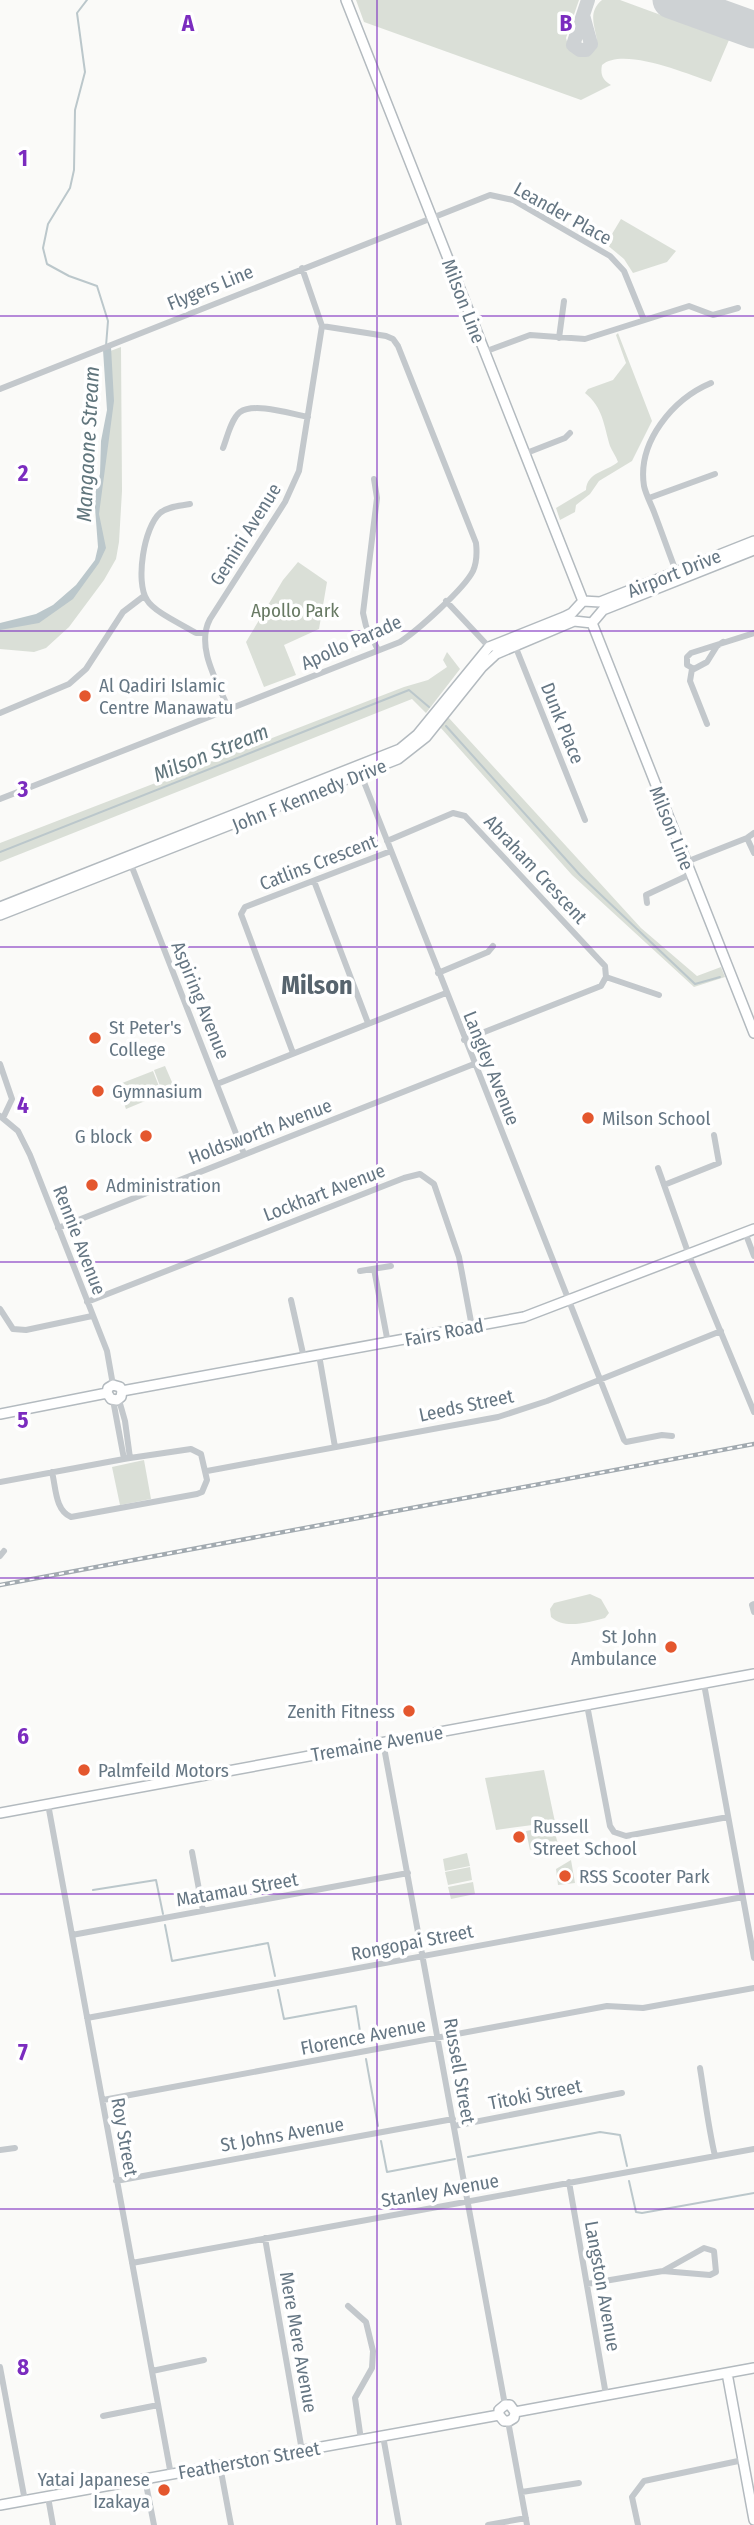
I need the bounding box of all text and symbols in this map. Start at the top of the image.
text: A [181,9,195,37]
text: B [560,9,573,37]
text: 1 [18,144,28,172]
street label: Leander Place [510,177,616,250]
street label: Milson Line [437,256,490,347]
street label: Flygers Line [164,260,257,315]
water label: Mangaone Stream [71,365,105,523]
text: 2 [17,459,29,487]
street label: Gemini Avenue [205,479,286,590]
street label: Airport Drive [624,544,724,603]
park label: Apollo Park [251,599,339,622]
street label: Apollo Parade [297,610,405,675]
place label: Al Qadiri Islamic Centre Manawatu [99,674,234,719]
street label: Dunk Place [536,679,589,767]
marker: Al Qadiri Islamic Centre Manawatu [77,688,93,704]
water label: Milson Stream [150,718,272,788]
street label: John F Kennedy Drive [229,754,390,837]
text: 3 [17,775,29,803]
street label: Milson Line [644,783,699,874]
street label: Abraham Crescent [479,810,592,929]
street label: Catlins Crescent [256,829,381,895]
street label: Aspiring Avenue [166,938,235,1062]
district label: Milson [281,970,353,1001]
street label: Langley Avenue [458,1008,525,1129]
place label: St Peter's College [109,1016,182,1061]
marker: St Peter's College [87,1030,103,1046]
place label: Gymnasium [112,1080,203,1103]
marker: Gymnasium [90,1083,106,1099]
text: 4 [17,1091,29,1119]
street label: Holdsworth Avenue [185,1094,335,1169]
place label: Milson School [602,1107,710,1130]
marker: Milson School [580,1110,596,1126]
place label: G block [75,1125,132,1148]
marker: G block [138,1128,154,1144]
street label: Lockhart Avenue [260,1159,388,1226]
place label: Administration [106,1174,221,1197]
marker: Administration [84,1177,100,1193]
street label: Rennie Avenue [48,1182,111,1298]
street label: Fairs Road [403,1314,485,1351]
street label: Leeds Street [417,1384,516,1427]
text: 5 [17,1406,29,1434]
place label: St John Ambulance [571,1625,657,1670]
marker: St John Ambulance [663,1639,679,1655]
place label: Zenith Fitness [287,1700,395,1723]
marker: Zenith Fitness [401,1703,417,1719]
street label: Tremaine Avenue [309,1721,445,1766]
text: 6 [17,1722,29,1750]
place label: Palmfeild Motors [98,1759,229,1782]
marker: Palmfeild Motors [76,1762,92,1778]
place label: Russell Street School [533,1815,637,1860]
marker: Russell Street School [511,1829,527,1845]
place label: RSS Scooter Park [579,1865,710,1888]
street label: Matamau Street [174,1867,301,1912]
marker: RSS Scooter Park [557,1868,573,1884]
street label: Rongopai Street [349,1919,476,1966]
street label: Florence Avenue [298,2013,428,2060]
street label: Russell Street [439,2016,480,2127]
text: 7 [18,2038,28,2066]
street label: Titoki Street [487,2074,584,2115]
street label: Roy Street [106,2096,143,2179]
street label: St Johns Avenue [219,2112,346,2157]
street label: Stanley Avenue [379,2169,501,2212]
street label: Langston Avenue [580,2219,625,2353]
street label: Mere Mere Avenue [275,2270,322,2414]
text: 8 [17,2353,29,2381]
street label: Featherston Street [176,2437,322,2484]
place label: Yatai Japanese Izakaya [37,2468,150,2513]
marker: Yatai Japanese Izakaya [156,2482,172,2498]

